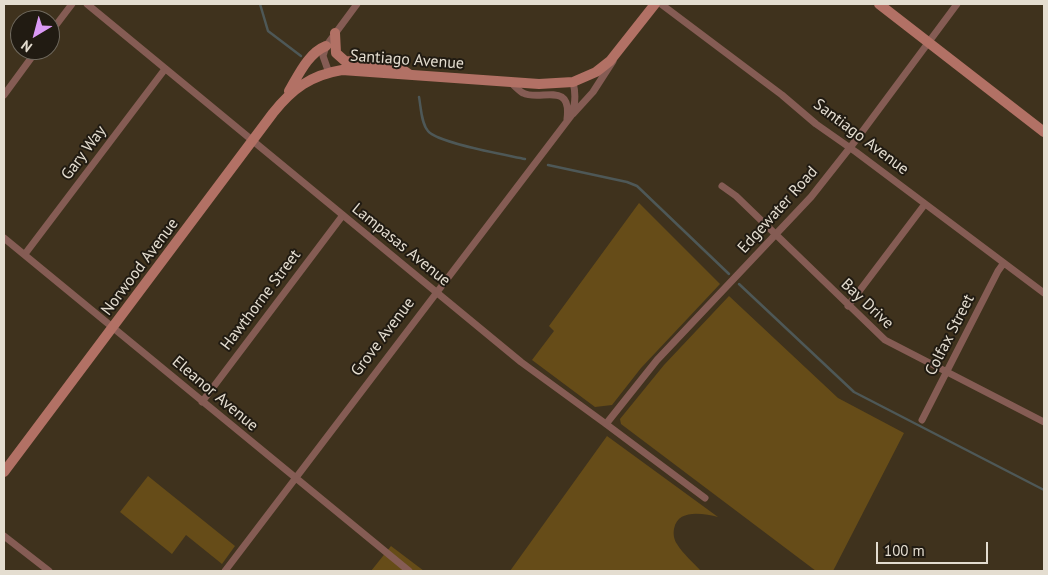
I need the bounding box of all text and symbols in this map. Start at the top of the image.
north arrow [10,10,60,60]
text: N [17,36,36,56]
street label: Santiago Avenue [349,46,465,74]
street label: Santiago Avenue [810,95,912,179]
street label: Gary Way [57,122,111,184]
street label: Edgewater Road [734,163,822,257]
street label: Lampasas Avenue [348,199,454,291]
street label: Norwood Avenue [97,215,183,319]
street label: Hawthorne Street [217,246,305,354]
street label: Bay Drive [837,275,897,333]
street label: Colfax Street [921,291,979,379]
street label: Grove Avenue [347,294,419,380]
street label: Eleanor Avenue [168,352,262,436]
scale bar [878,532,990,564]
text: 100 m [884,541,925,560]

